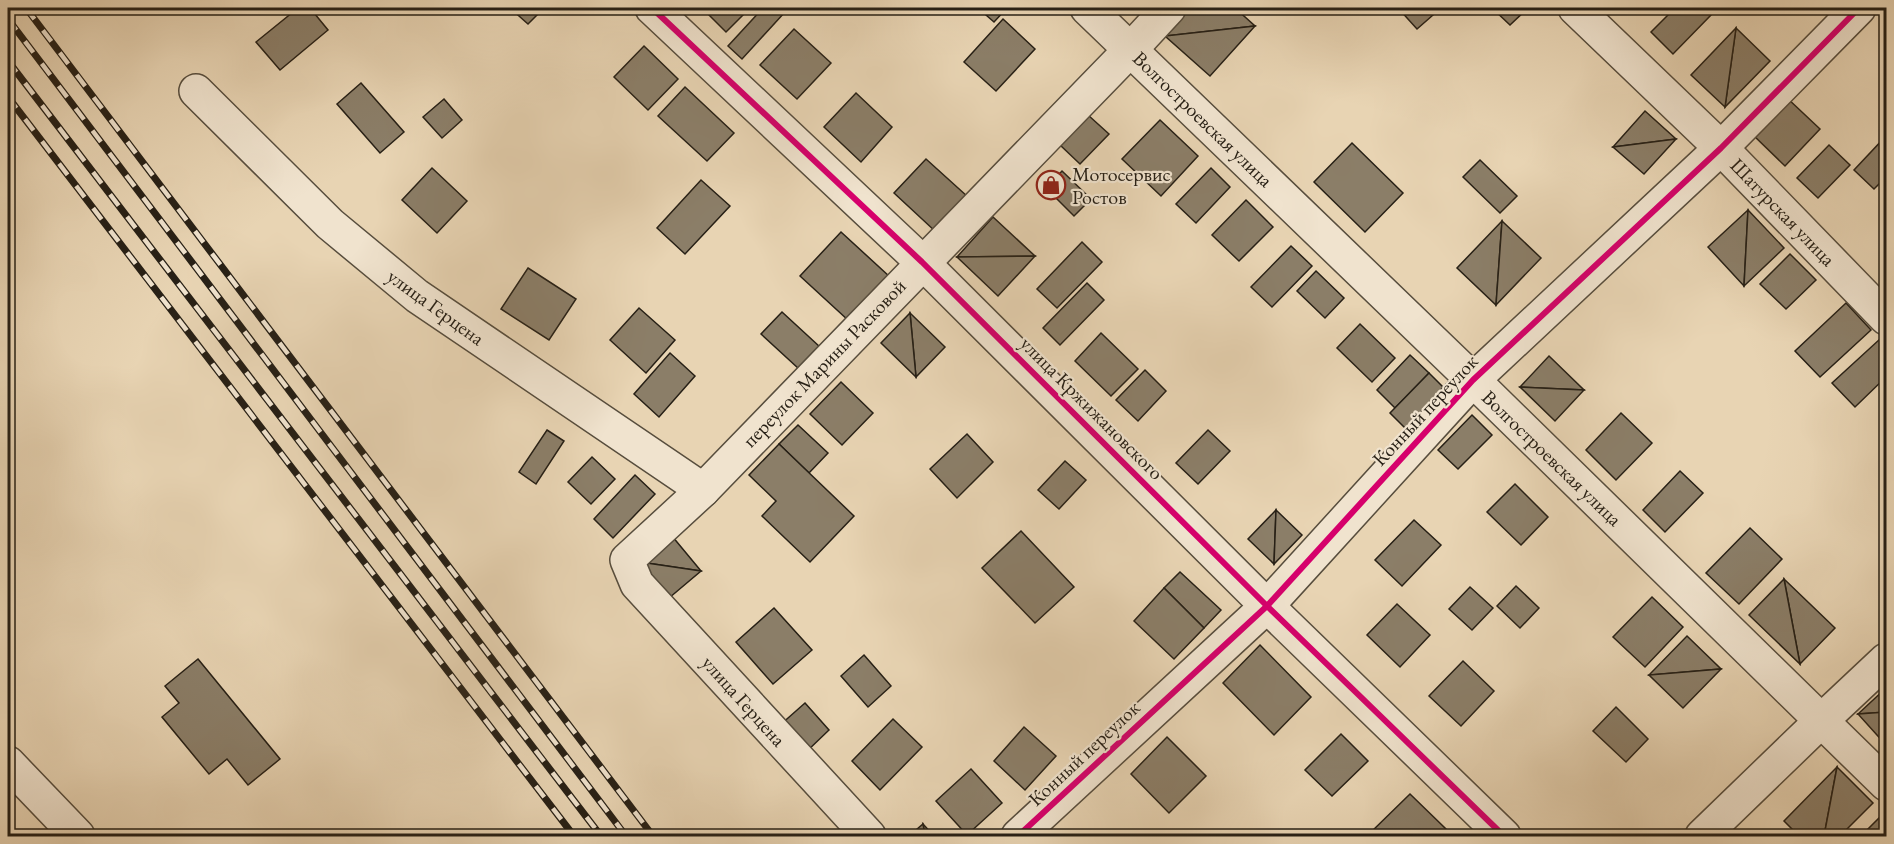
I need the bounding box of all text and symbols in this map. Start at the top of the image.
street label: Волгостроевская улица [1127,45,1279,193]
street label: Шатурская улица [1725,152,1841,272]
place label: Мотосервис Ростов [1072,161,1171,210]
shop icon: Мотосервис Ростов [1035,169,1067,201]
street label: улица Герцена [382,263,490,351]
street label: переулок Марины Расковой [737,273,912,453]
street label: улица Кржижановского [1015,331,1169,485]
street label: Конный переулок [1366,348,1484,471]
street label: Волгостроевская улица [1476,384,1628,532]
street label: улица Герцена [696,650,792,752]
street label: Конный переулок [1023,694,1146,812]

